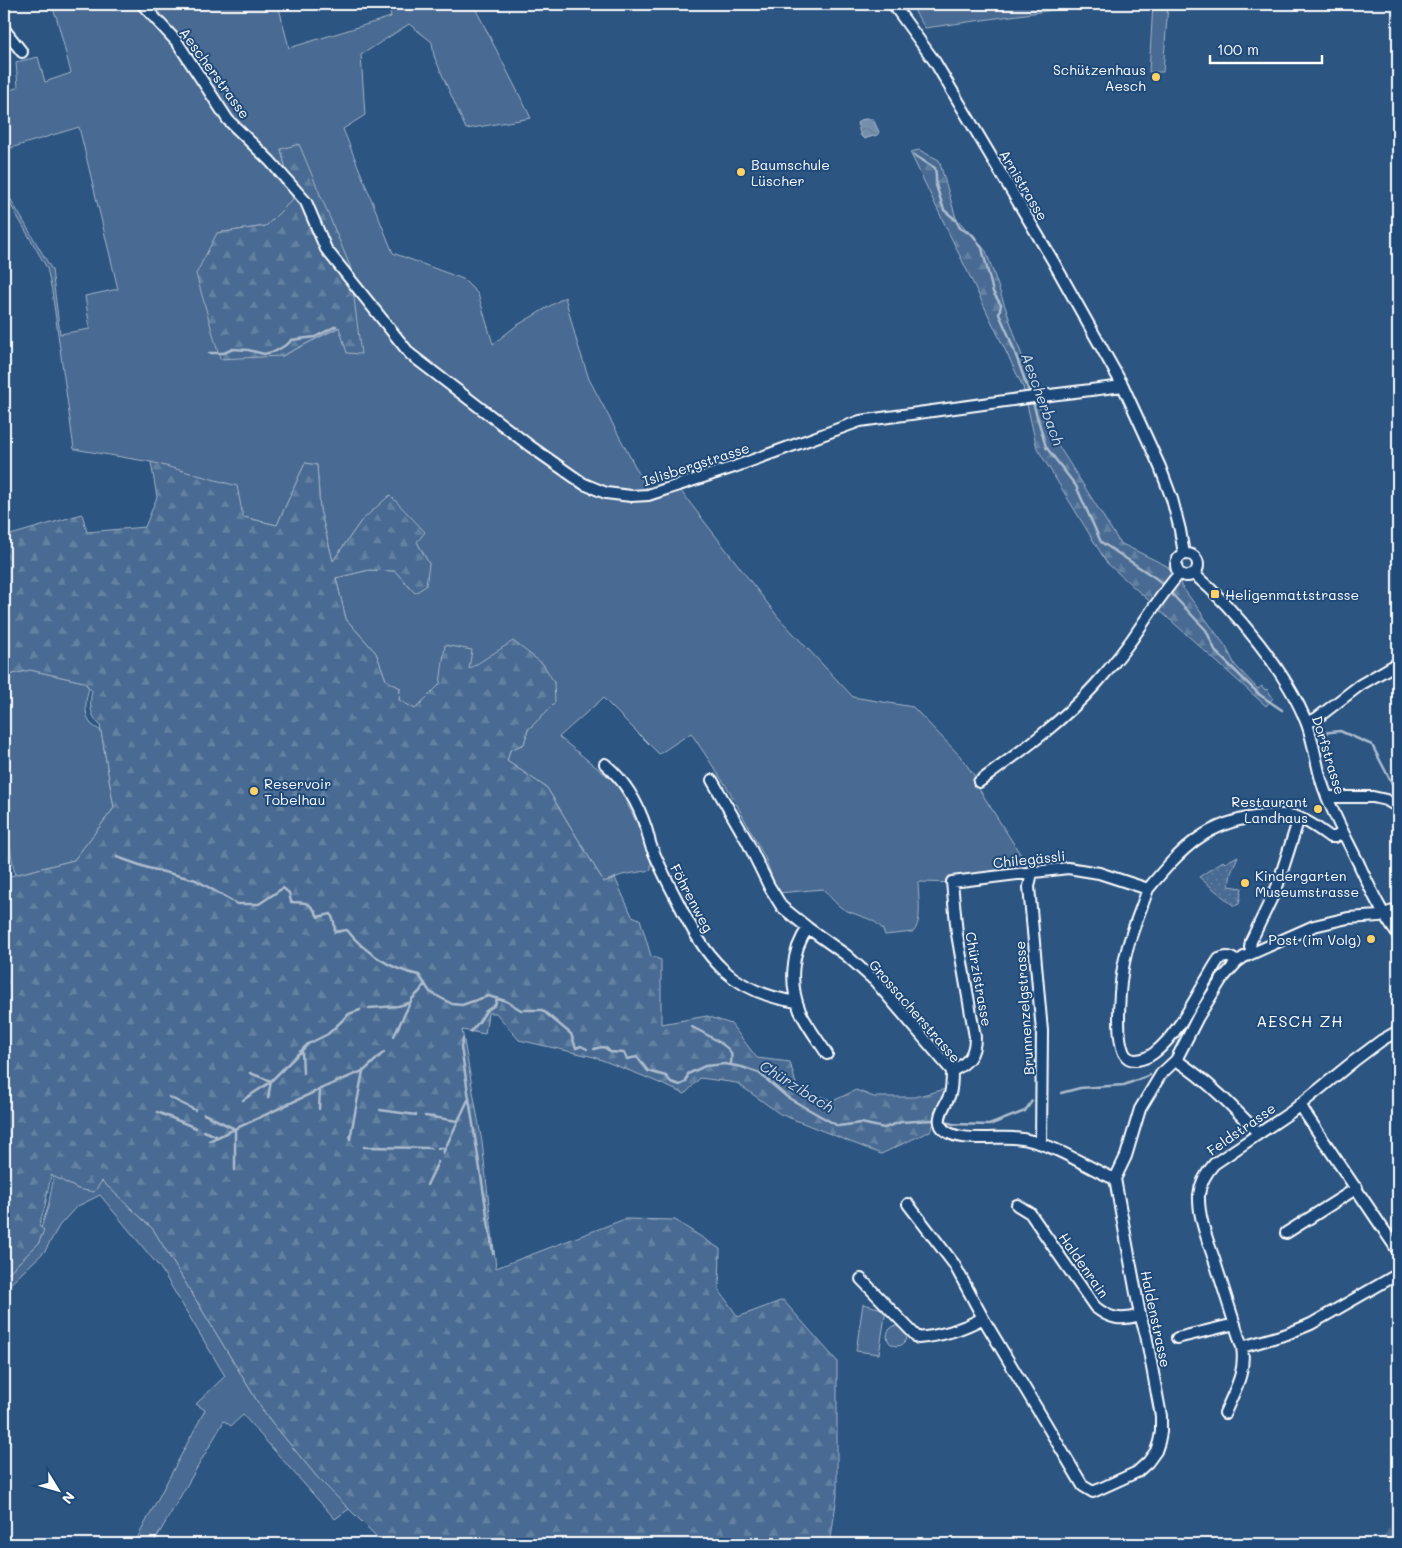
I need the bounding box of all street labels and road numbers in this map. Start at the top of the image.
street label: Aescherstrasse [176,24,254,122]
street label: Arnistrasse [995,146,1053,224]
street label: Islisbergstrasse [640,438,752,490]
street label: Dorfstrasse [1308,713,1350,797]
street label: Chilegässli [992,846,1066,872]
street label: Föhrenweg [666,860,718,936]
street label: Chürzistrasse [961,930,997,1028]
street label: Brunnenzelgstrasse [1010,940,1038,1076]
street label: Grossacherstrasse [865,955,965,1067]
street label: Feldstrasse [1203,1098,1279,1160]
street label: Haldenrain [1055,1229,1113,1301]
street label: Haldenstrasse [1136,1269,1176,1369]

